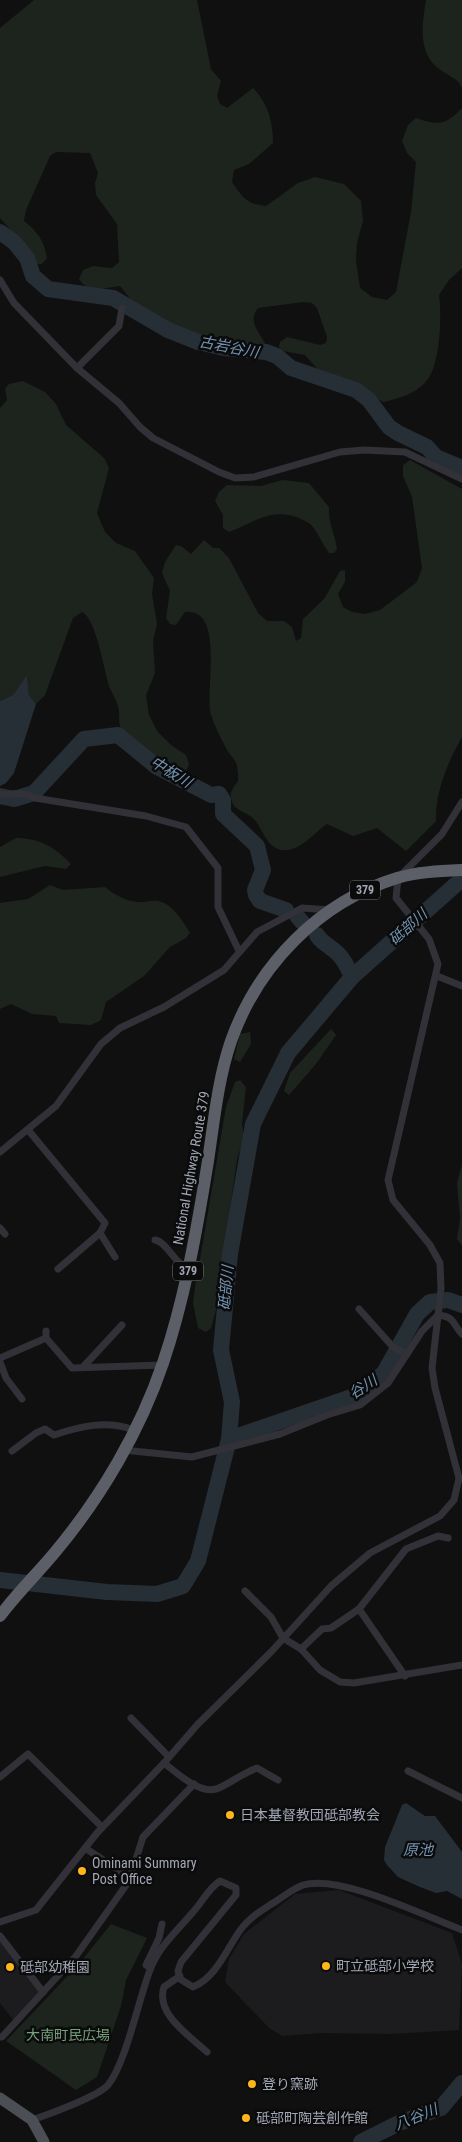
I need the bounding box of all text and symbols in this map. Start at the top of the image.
water label: 古岩谷川 [198,332,262,362]
water label: 中板川 [147,753,197,792]
road number: 379 [350,880,380,900]
water label: 砥部川 [385,904,432,949]
street label: National Highway Route 379 [170,1090,212,1246]
road number: 379 [173,1262,203,1280]
water label: 砥部川 [215,1263,237,1311]
water label: 谷川 [346,1370,382,1403]
place label: 日本基督教団砥部教会 [240,1807,380,1823]
marker: 日本基督教団砥部教会 [224,1809,236,1821]
water label: 原池 [403,1841,435,1859]
place label: Ominami Summary Post Office [92,1855,197,1887]
marker: Ominami Summary Post Office [76,1865,88,1877]
place label: 町立砥部小学校 [336,1958,434,1974]
place label: 砥部幼稚園 [20,1959,90,1975]
marker: 町立砥部小学校 [320,1960,332,1972]
marker: 砥部幼稚園 [4,1961,16,1973]
park label: 大南町民広場 [26,2027,110,2043]
place label: 登り窯跡 [262,2076,318,2092]
marker: 登り窯跡 [246,2078,258,2090]
water label: 八谷川 [392,2099,442,2134]
place label: 砥部町陶芸創作館 [256,2110,368,2126]
marker: 砥部町陶芸創作館 [240,2112,252,2124]

